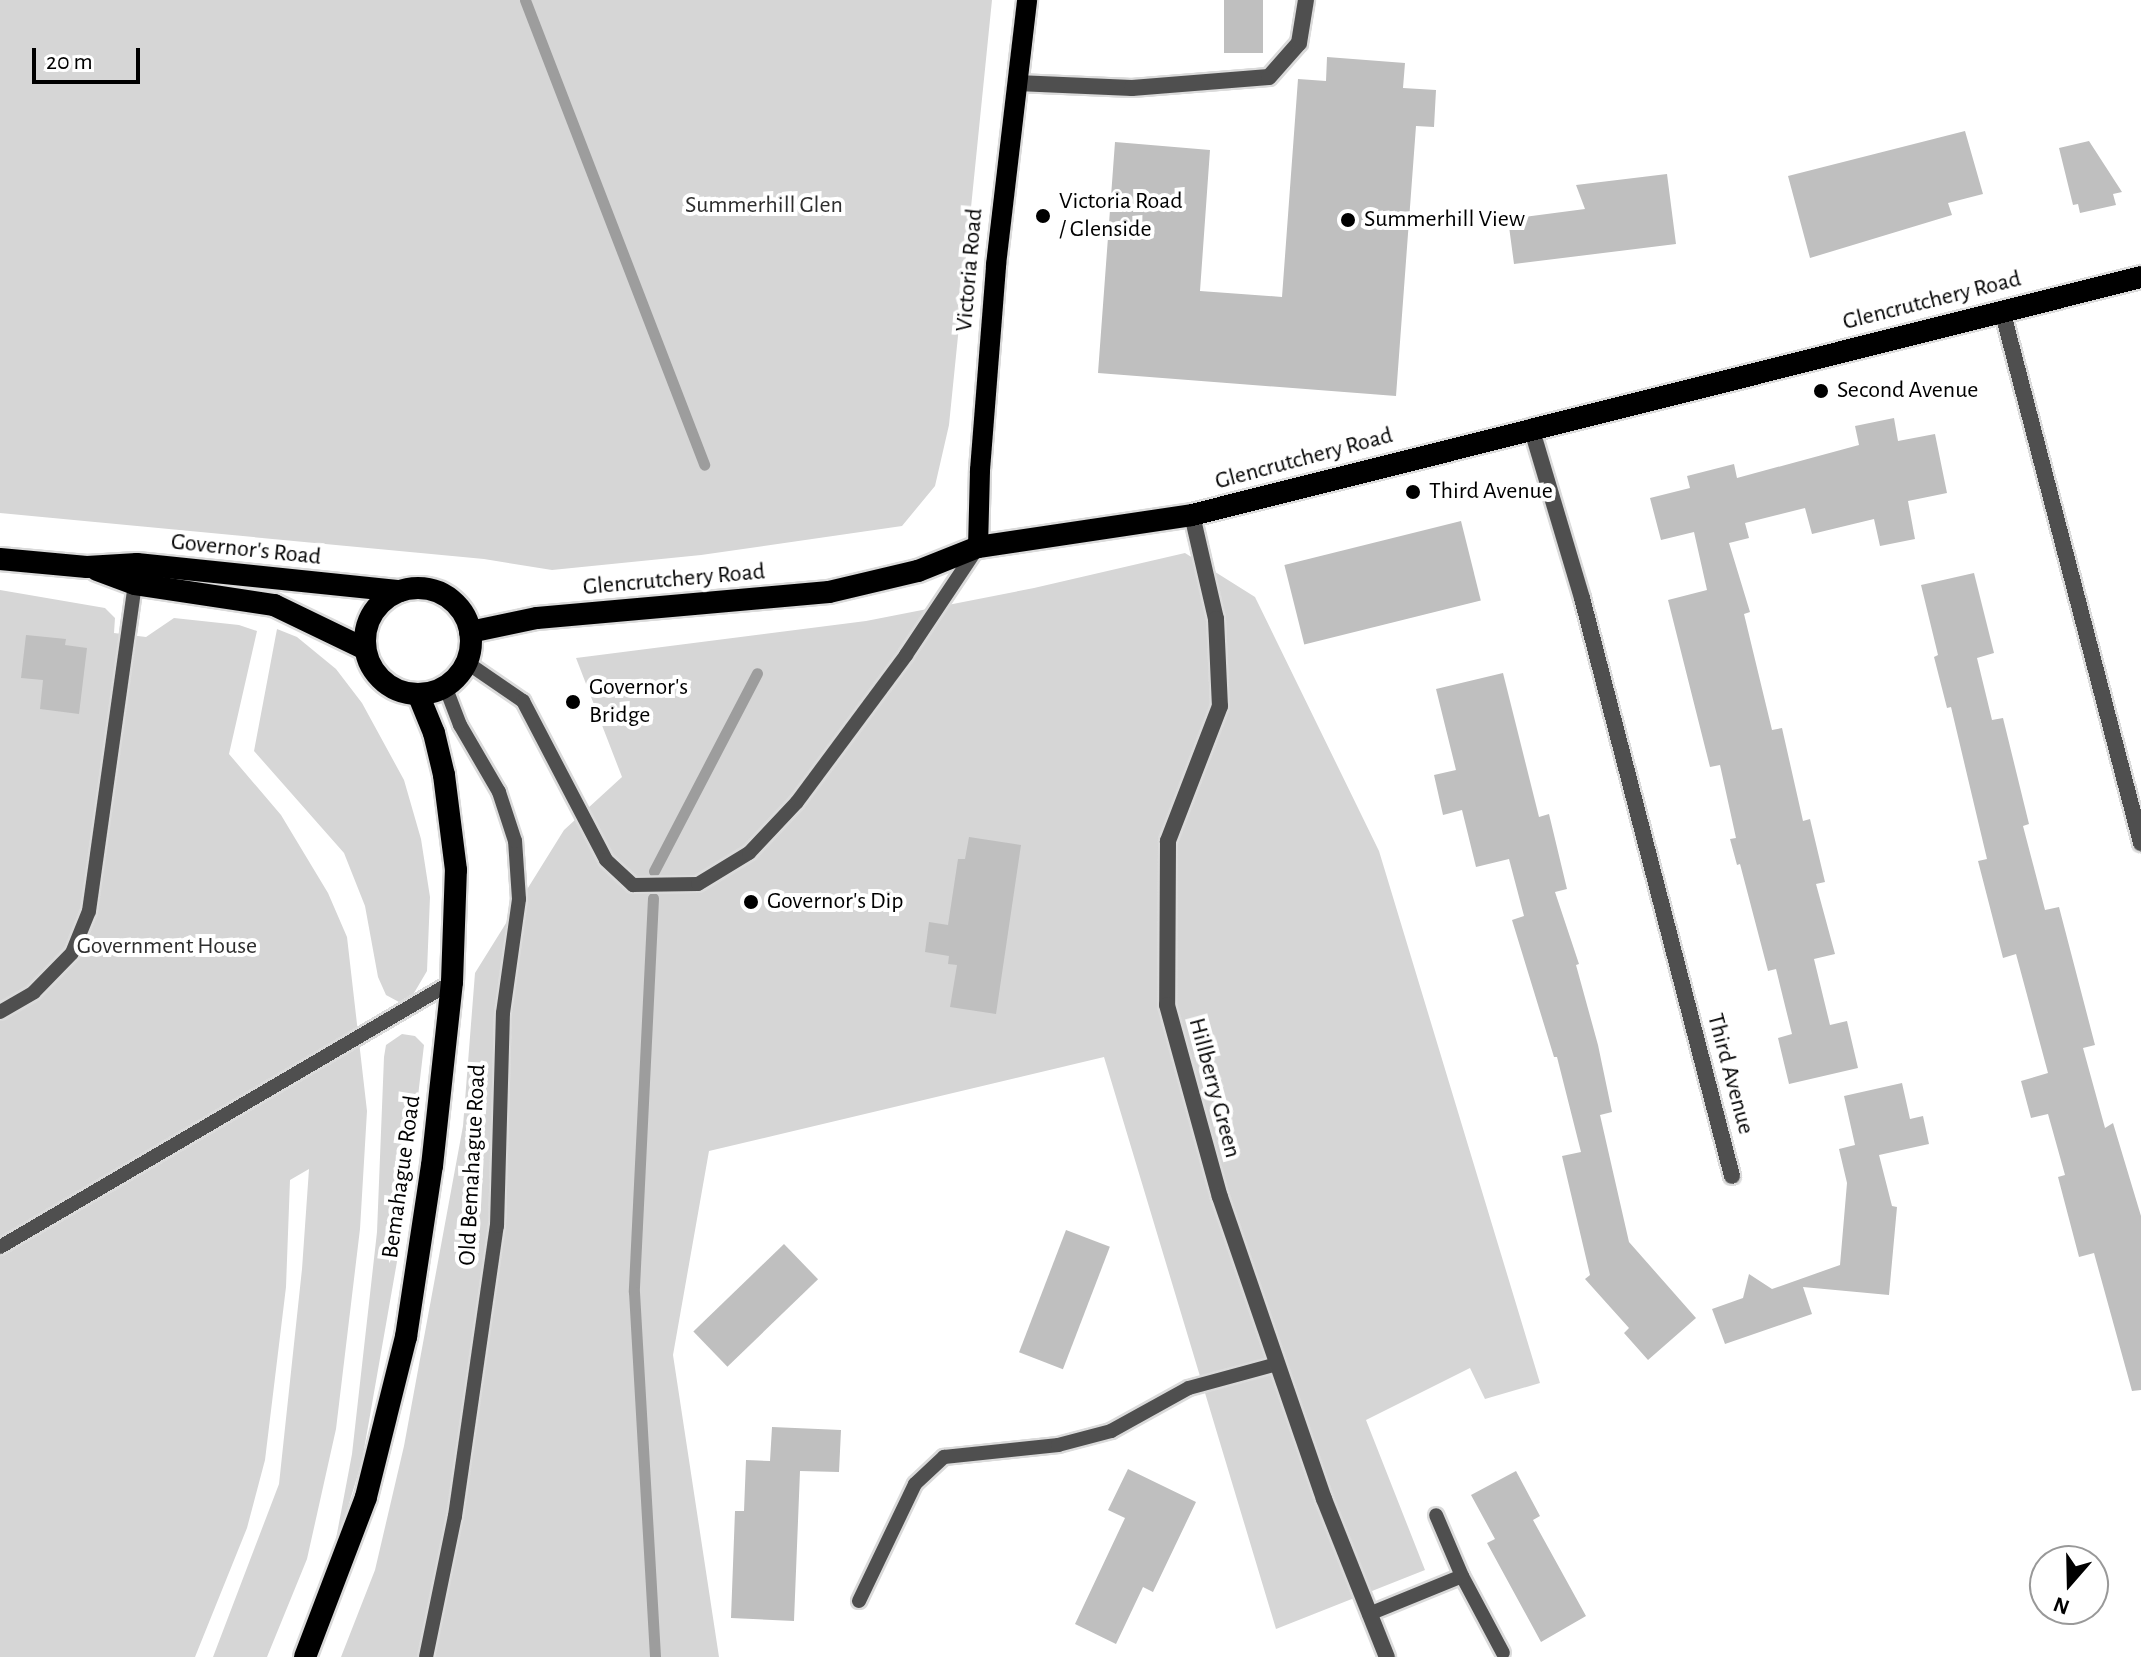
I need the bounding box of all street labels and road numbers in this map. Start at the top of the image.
street label: Victoria Road [950,207,990,333]
street label: Glencrutchery Road [1840,265,2024,337]
street label: Glencrutchery Road [1212,421,1396,497]
street label: Governor's Road [170,528,322,572]
street label: Glencrutchery Road [582,558,766,602]
street label: Third Avenue [1700,1010,1760,1138]
street label: Hillberry Green [1182,1015,1246,1161]
street label: Old Bemahague Road [453,1063,493,1267]
street label: Bemahague Road [376,1094,428,1260]

